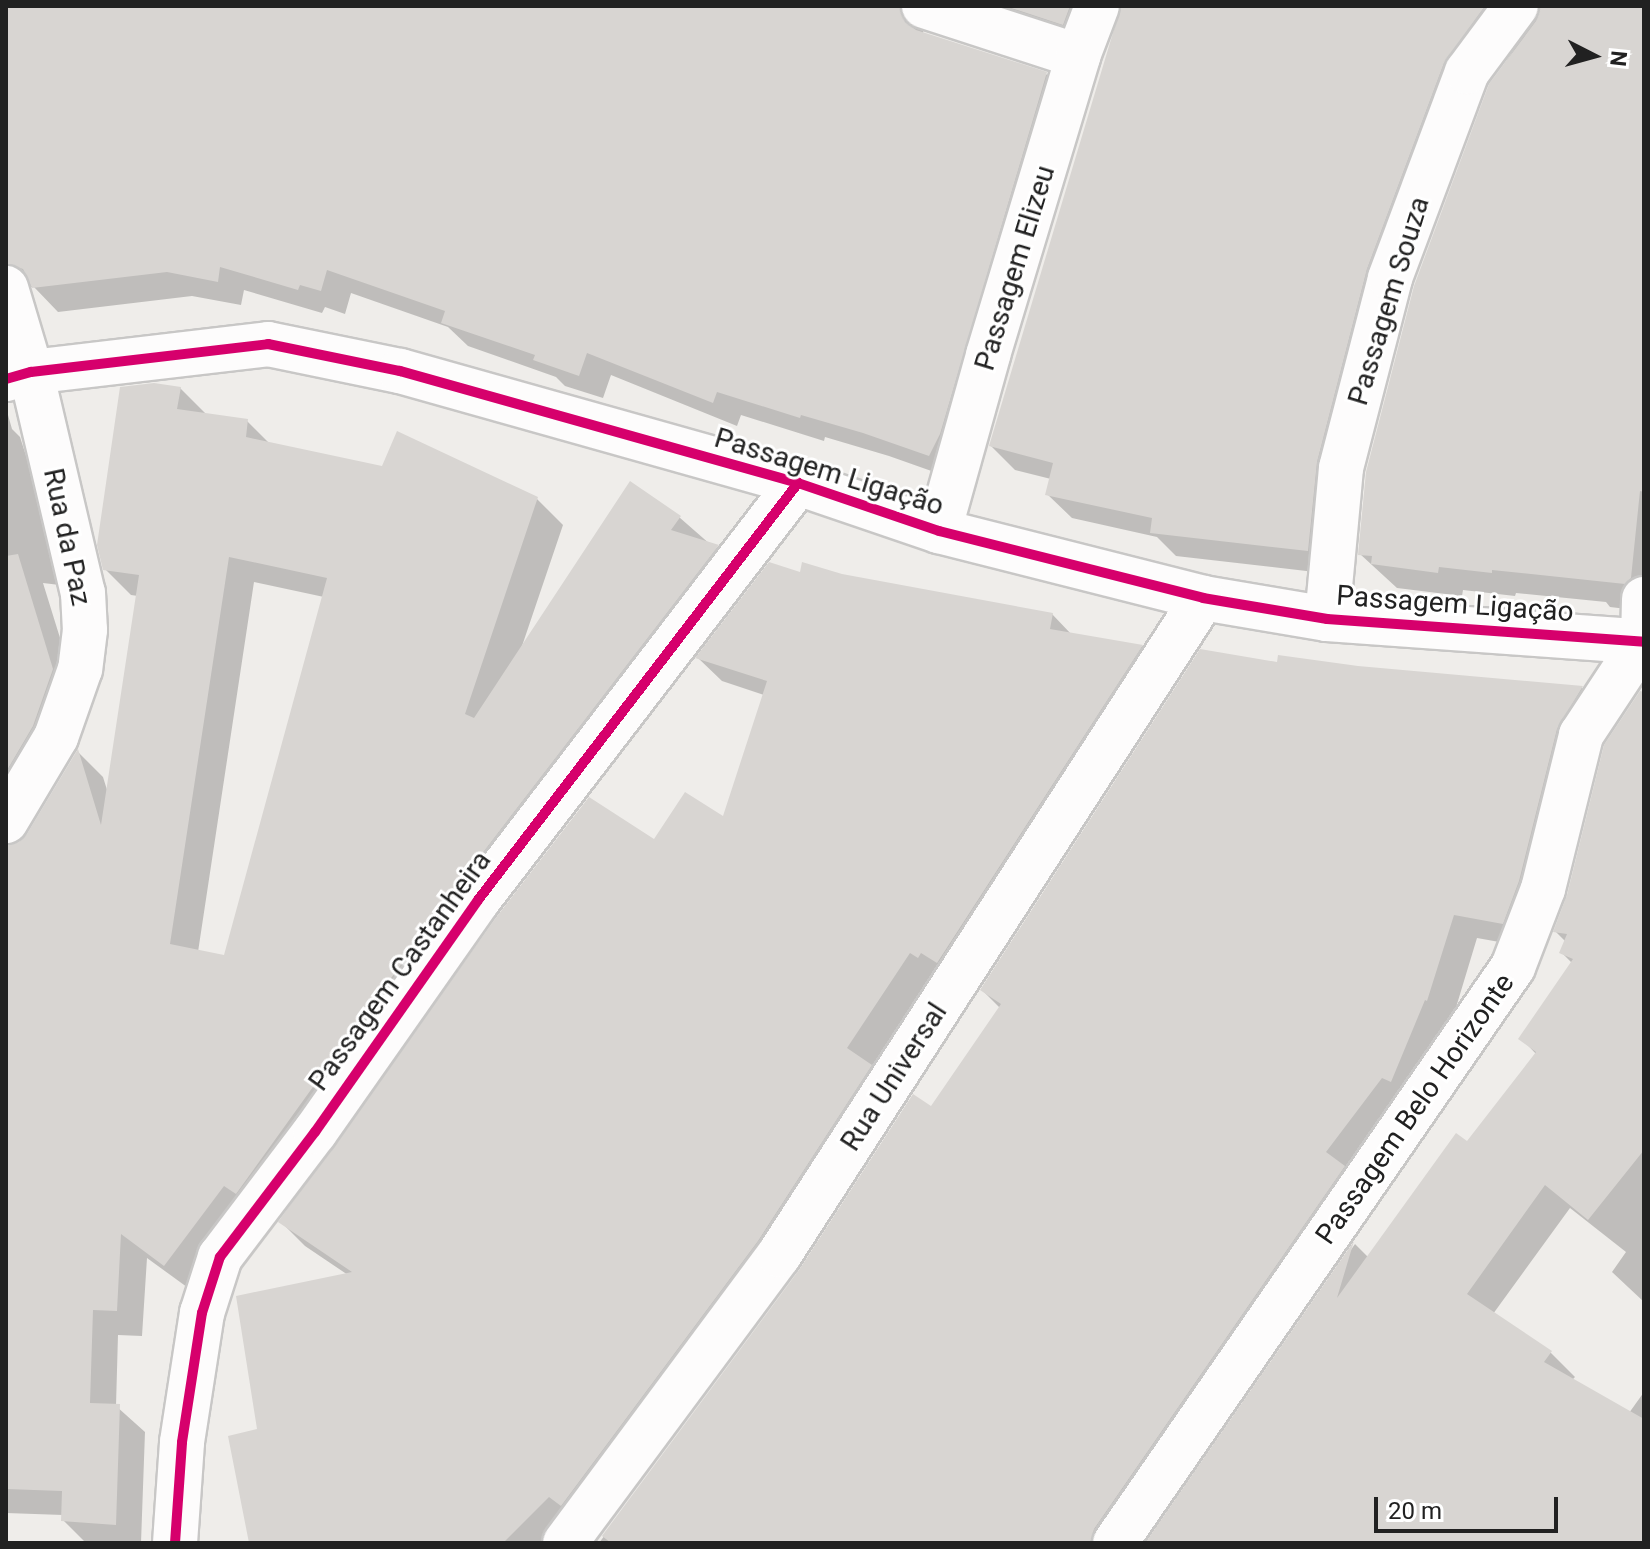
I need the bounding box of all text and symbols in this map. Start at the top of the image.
north arrow [1554,16,1634,96]
text: N [1605,50,1632,68]
street label: Passagem Elizeu [968,162,1062,374]
street label: Passagem Souza [1341,193,1437,409]
street label: Passagem Ligação [710,421,948,523]
street label: Rua da Paz [36,465,98,609]
street label: Passagem Ligação [1335,579,1575,629]
street label: Passagem Castanheira [302,845,498,1097]
street label: Passagem Belo Horizonte [1309,967,1521,1251]
street label: Rua Universal [834,997,954,1157]
scale bar [1378,1481,1562,1531]
text: 20 m [1388,1497,1442,1525]

